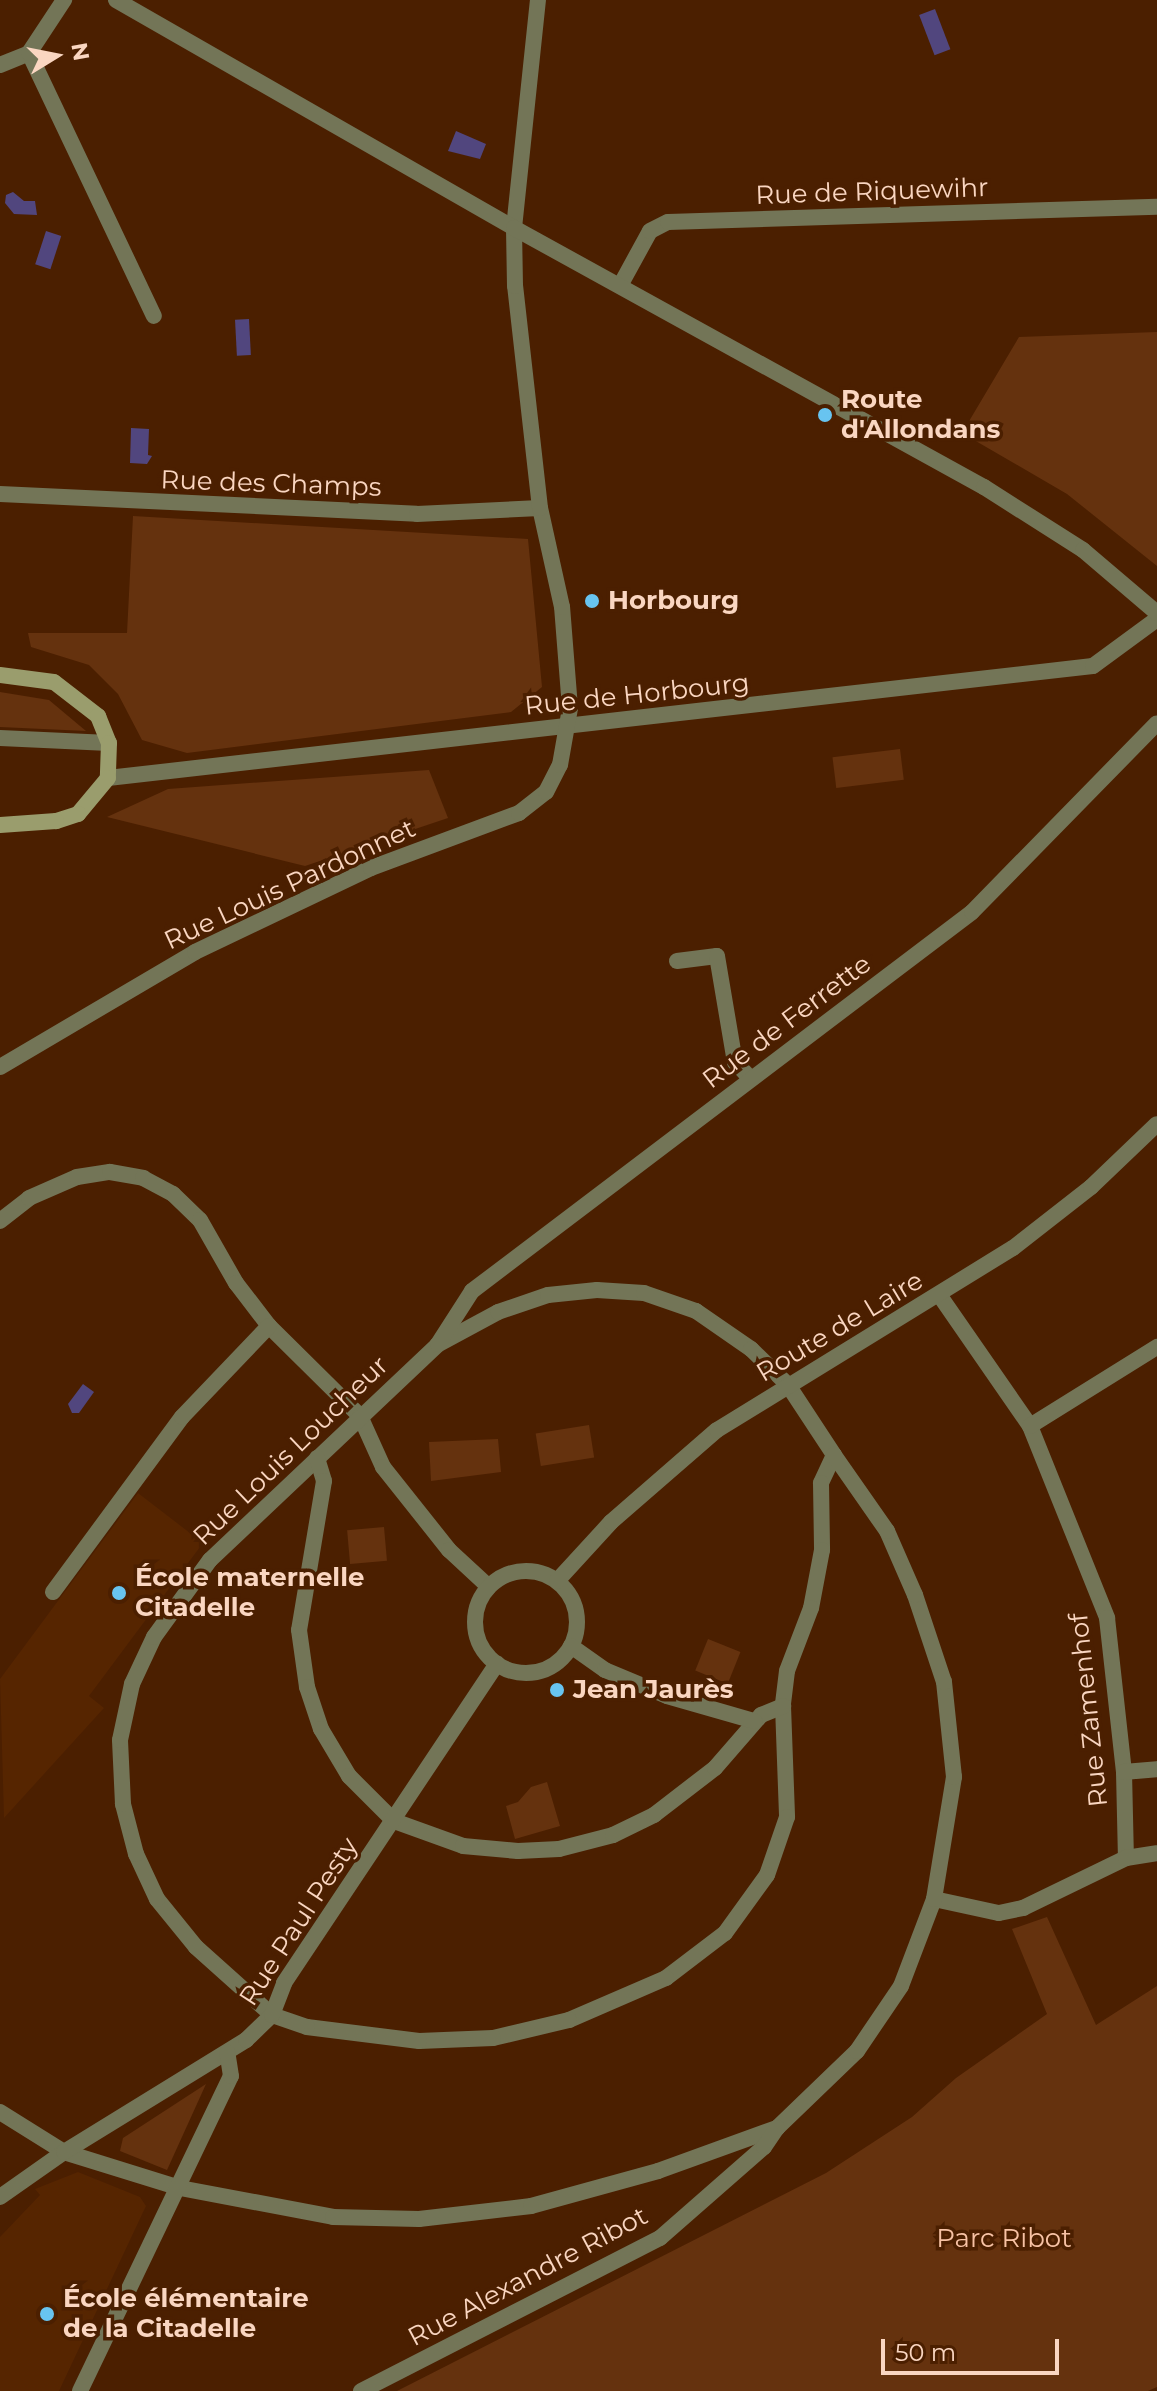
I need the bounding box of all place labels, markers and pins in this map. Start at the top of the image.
place label: Route d'Allondans [841,384,1000,446]
marker: Route d'Allondans [816,406,834,424]
place label: Horbourg [608,585,739,617]
marker: Horbourg [583,592,601,610]
place label: École maternelle Citadelle [135,1562,364,1624]
marker: École maternelle Citadelle [110,1584,128,1602]
place label: Jean Jaurès [573,1674,734,1706]
marker: Jean Jaurès [548,1681,566,1699]
place label: École élémentaire de la Citadelle [63,2283,309,2344]
marker: École élémentaire de la Citadelle [38,2305,56,2323]

